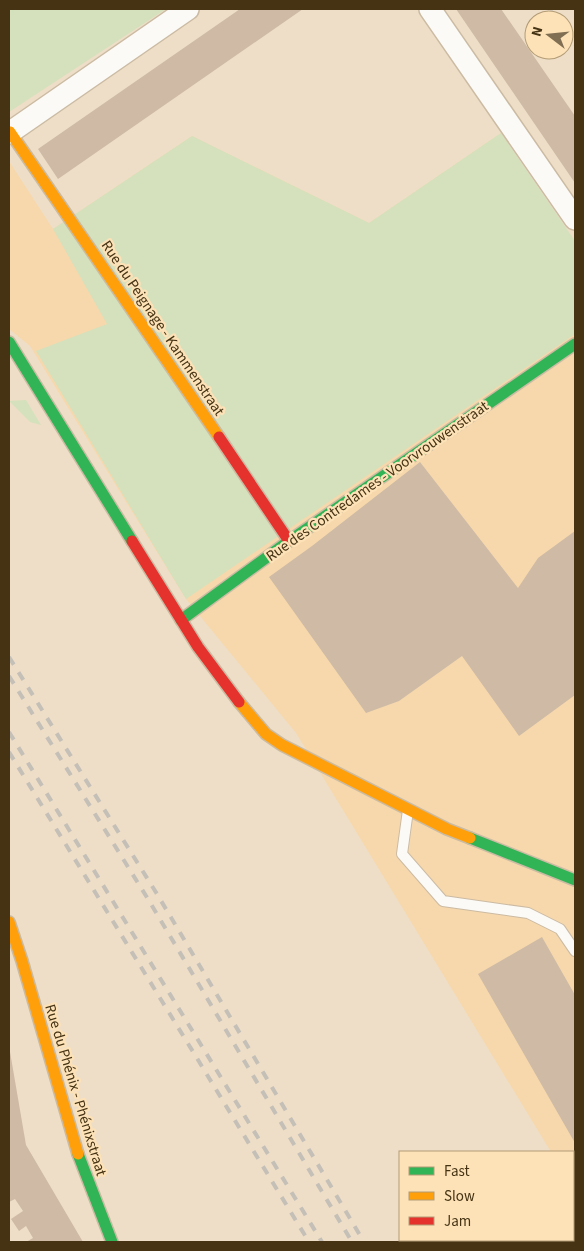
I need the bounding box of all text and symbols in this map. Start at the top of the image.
north arrow [524,10,574,60]
text: N [527,24,548,39]
street label: Rue du Peignage - Kammenstraat [96,236,229,420]
street label: Rue des Contredames - Voorvrouwenstraat [262,396,493,567]
street label: Rue du Phénix - Phénixstraat [39,1002,112,1179]
legend [399,1151,574,1241]
text: Fast [444,1161,470,1182]
text: Slow [444,1186,475,1207]
text: Jam [444,1211,471,1232]

